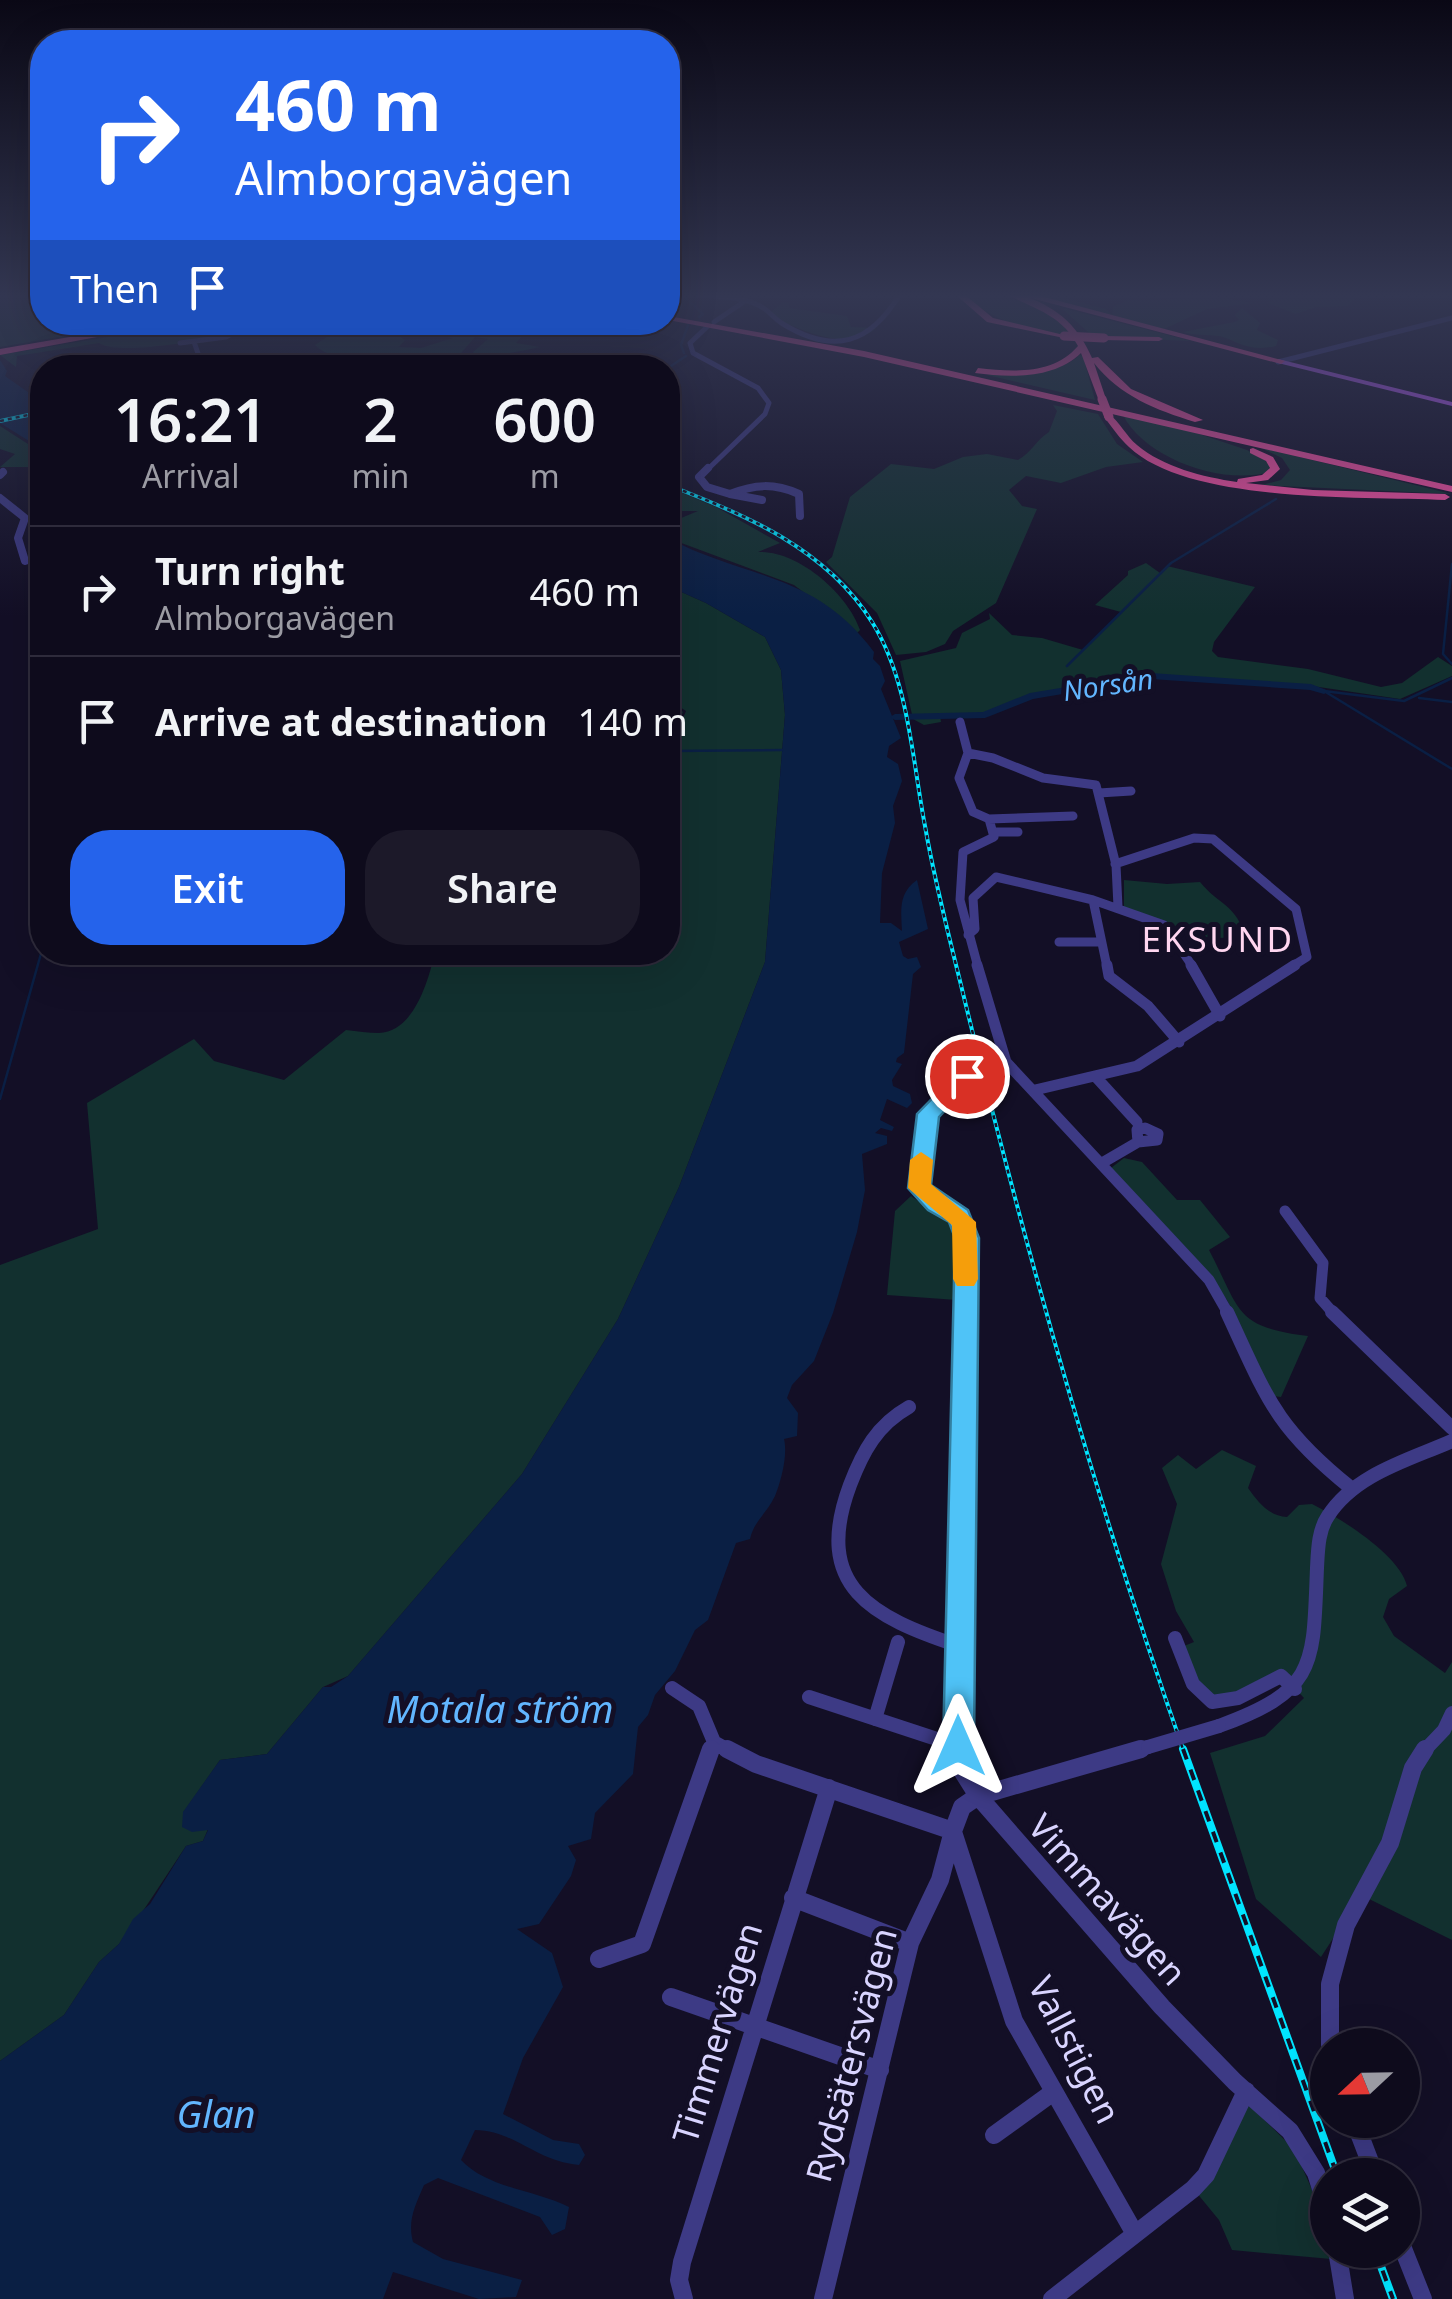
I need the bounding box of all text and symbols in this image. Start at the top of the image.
text: 460 m [235,56,442,152]
icon: right [70,70,200,200]
text: Almborgavägen [235,147,572,208]
icon: arrive [180,260,235,315]
text: Then [70,262,160,314]
text: 16:21 [114,378,268,460]
text: 2 [363,378,398,460]
text: 600 [493,378,596,460]
text: Arrival [142,454,240,497]
text: min [351,454,409,497]
text: m [530,454,560,497]
text: Turn right [155,544,345,596]
icon: right [70,564,125,619]
text: 460 m [529,565,640,617]
text: Almborgavägen [155,596,395,639]
water label: Norsån [1060,659,1156,709]
icon: arrive [70,694,125,749]
text: Arrive at destination [155,695,547,747]
text: 140 m [577,695,688,747]
button: Exit [70,830,345,945]
button: Share [365,830,640,945]
district label: EKSUND [1141,915,1295,962]
pin [925,1034,1010,1119]
icon: arrive [940,1049,995,1104]
water label: Motala ström [387,1682,613,1734]
position arrow [906,1694,1010,1798]
street label: Vimmavägen [1019,1803,1198,1995]
street label: Timmervägen [661,1916,772,2149]
street label: Rydsätersvägen [794,1922,907,2187]
street label: Vallstigen [1018,1968,1132,2131]
north arrow [1310,2028,1420,2138]
map controls [1310,2028,1420,2268]
water label: Glan [176,2087,256,2139]
button: layers [1310,2158,1420,2268]

